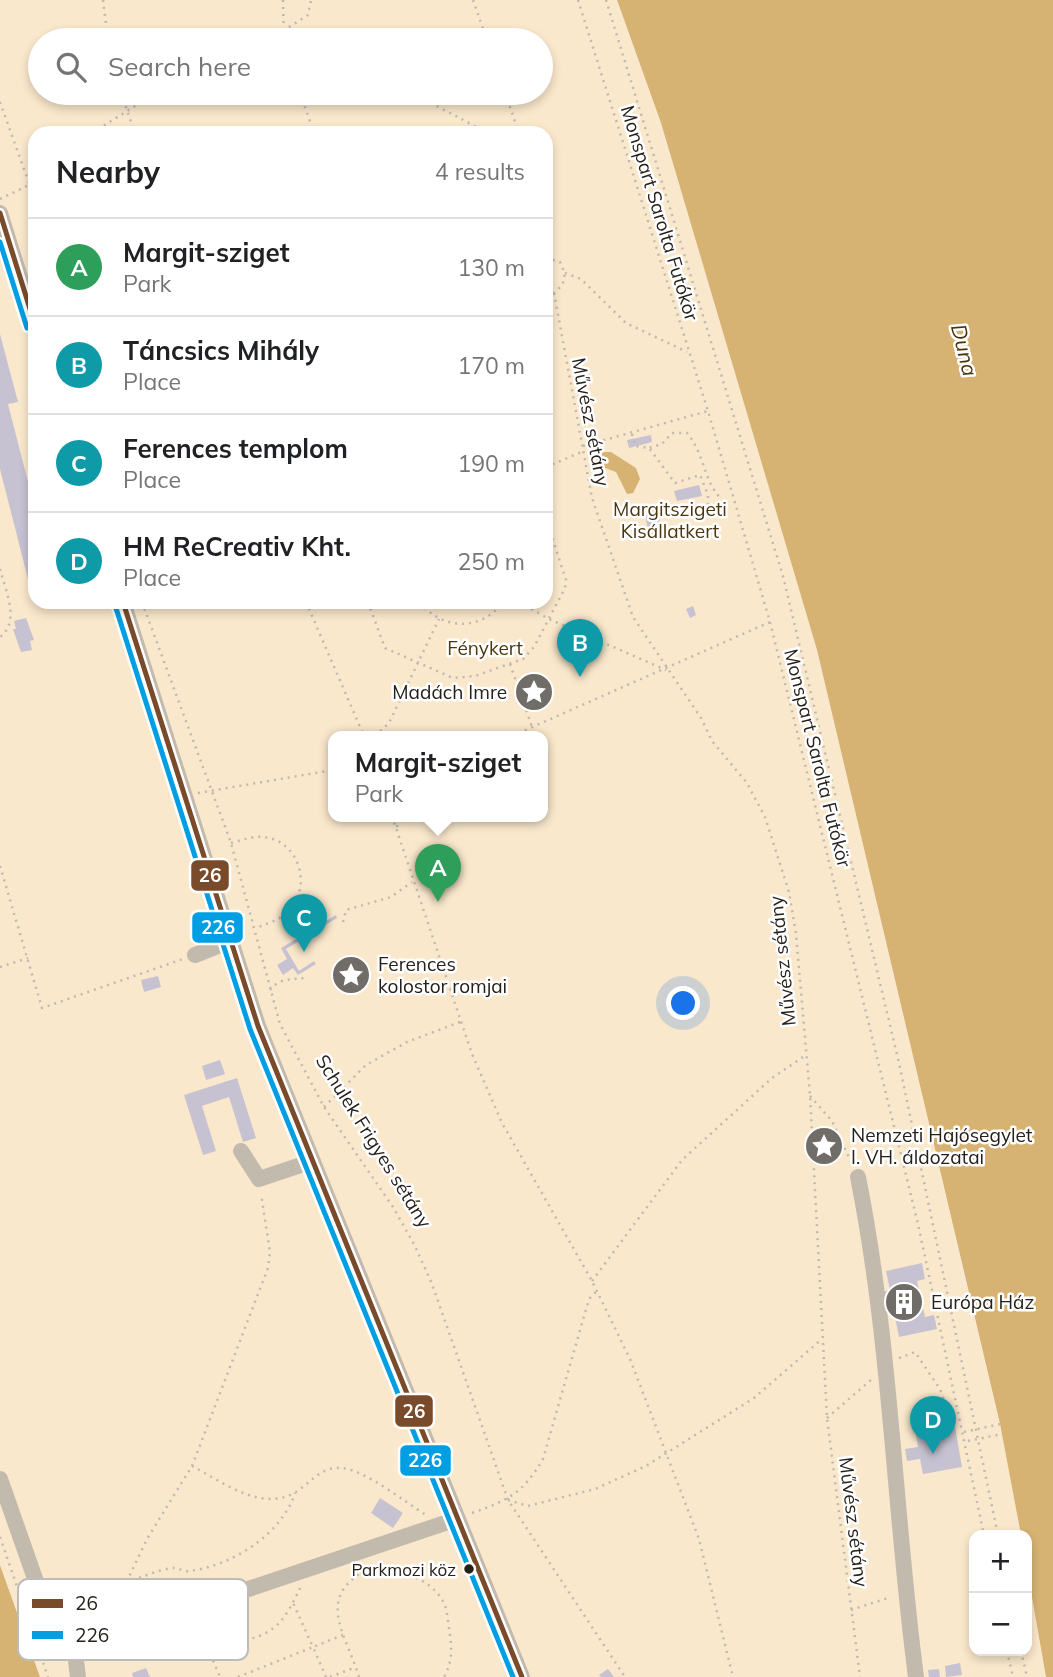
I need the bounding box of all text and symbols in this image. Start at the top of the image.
search box [28,28,553,105]
icon: search [52,48,90,86]
text: Search here [108,50,251,83]
street label: Monspart Sarolta Futókör [616,102,704,324]
text: Nearby [56,153,160,191]
text: 4 results [435,157,525,186]
text: Margit-sziget [123,236,290,269]
text: A [70,253,88,282]
text: 130 m [457,253,525,282]
text: Park [123,269,171,298]
water label: Duna [946,321,984,379]
text: Táncsics Mihály [123,334,319,367]
text: B [71,351,87,380]
text: 170 m [457,351,525,380]
street label: Művész sétány [567,356,615,488]
text: Place [123,367,181,396]
text: Ferences templom [123,432,348,465]
text: C [71,449,87,478]
text: 190 m [457,449,525,478]
text: Place [123,465,181,494]
park label: Margitszigeti Kisállatkert [613,497,727,543]
text: HM ReCreativ Kht. [123,530,351,563]
text: D [70,547,88,576]
text: 250 m [457,547,525,576]
text: Place [123,563,181,592]
pin: B [557,619,603,677]
park label: Fénykert [447,636,523,660]
street label: Monspart Sarolta Futókör [779,646,857,870]
place icon: Madách Imre [513,671,555,713]
place label: Madách Imre [392,680,507,704]
popup [328,731,548,822]
text: Margit-sziget [355,746,521,779]
text: Park [355,779,403,808]
pin: A [415,844,461,902]
line badge: 26 [190,859,230,892]
text: 26 [199,863,221,887]
pin: C [281,894,327,952]
street label: Művész sétány [763,895,801,1027]
line badge: 226 [191,911,244,944]
text: 226 [201,915,235,939]
place label: Ferences kolostor romjai [378,952,507,998]
place icon: Ferences kolostor romjai [330,954,372,996]
your location [666,986,700,1020]
street label: Schulek Frigyes sétány [311,1050,437,1232]
place label: Nemzeti Hajósegylet I. VH. áldozatai [851,1123,1033,1169]
place icon: Nemzeti Hajósegylet I. VH. áldozatai [803,1125,845,1167]
building icon: Európa Ház [883,1281,925,1323]
place label: Európa Ház [931,1290,1034,1314]
line badge: 26 [394,1394,434,1428]
pin: D [910,1396,956,1454]
text: 26 [403,1399,425,1423]
line badge: 226 [399,1444,452,1477]
text: 226 [408,1448,442,1472]
street label: Művész sétány [834,1456,874,1588]
map controls [969,1530,1032,1656]
button: + [969,1530,1032,1593]
place label: Parkmozi köz [351,1559,456,1580]
marker: Parkmozi köz [462,1562,476,1576]
legend [18,1579,248,1660]
text: 26 [75,1591,98,1615]
button: − [969,1593,1032,1656]
text: 226 [75,1623,109,1647]

